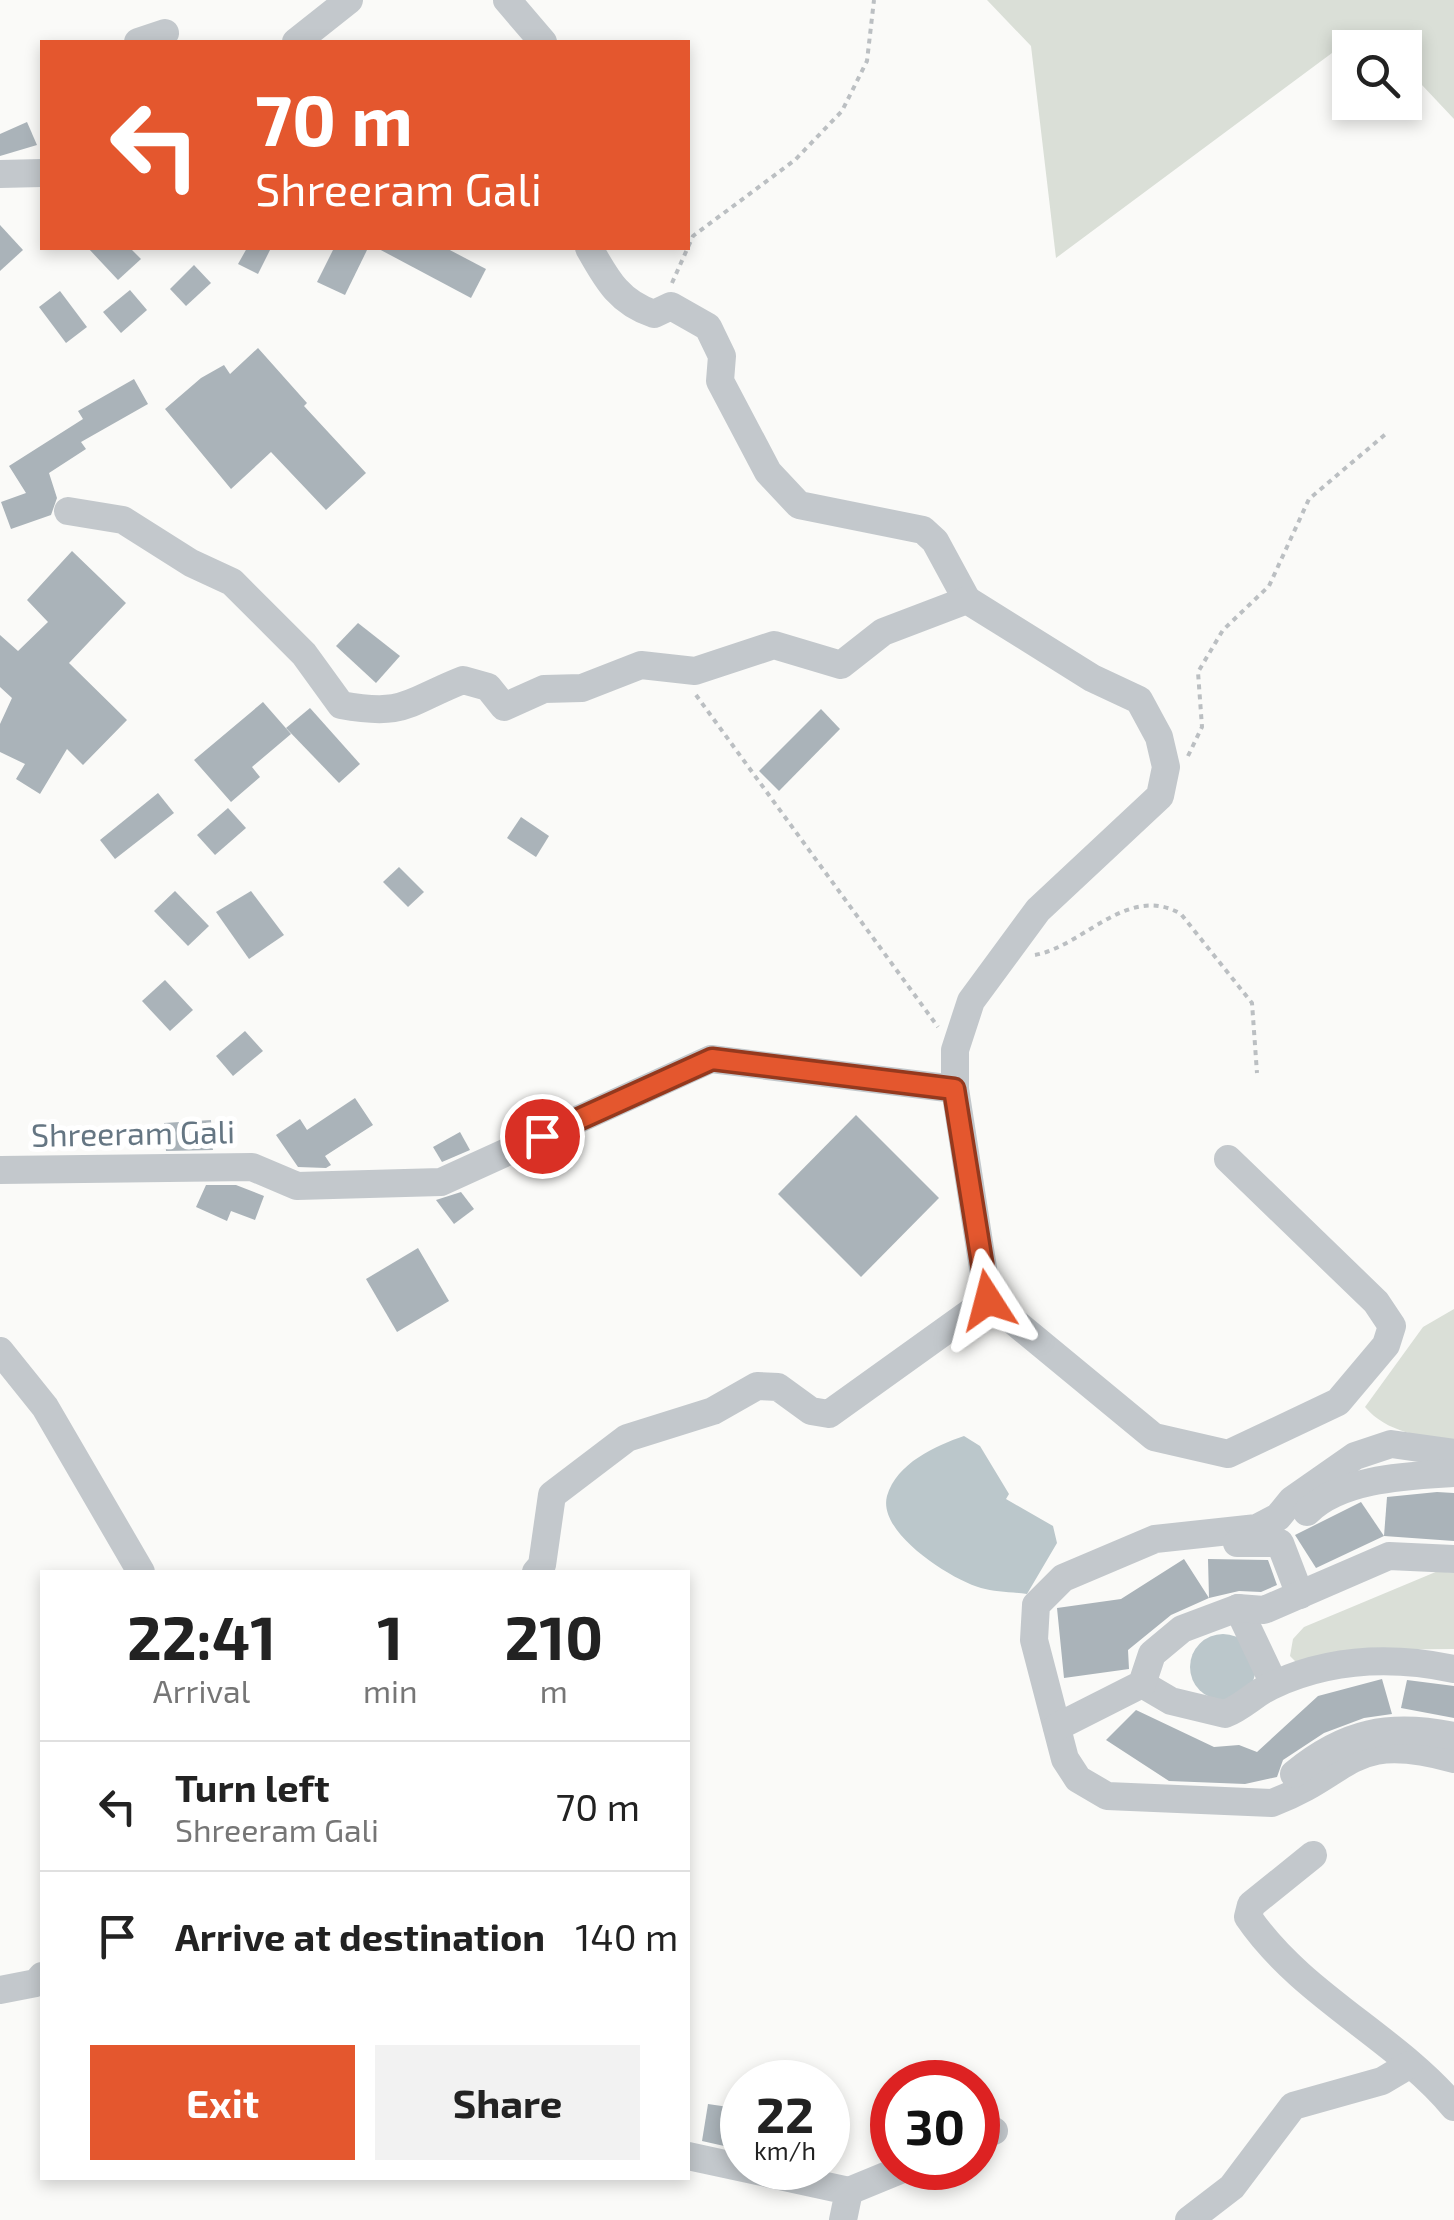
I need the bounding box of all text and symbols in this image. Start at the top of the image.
map controls [1332,30,1422,120]
button: search [1332,30,1422,120]
text: 70 m [255,76,413,160]
icon: left [90,80,220,210]
text: Shreeram Gali [255,161,542,215]
pin [500,1094,585,1179]
icon: arrive [515,1109,570,1164]
street label: Shreeram Gali [31,1111,235,1153]
position arrow [936,1248,1040,1352]
text: 22:41 [127,1600,276,1672]
text: 1 [377,1600,403,1672]
text: 210 [504,1600,603,1672]
text: Arrival [153,1671,250,1709]
text: min [363,1671,418,1709]
text: m [540,1671,568,1709]
text: Turn left [175,1764,330,1810]
icon: left [90,1779,145,1834]
text: 70 m [556,1783,640,1829]
text: Shreeram Gali [175,1810,379,1848]
icon: arrive [90,1909,145,1964]
text: Arrive at destination [175,1913,545,1959]
text: 140 m [575,1913,678,1959]
button: Exit [90,2045,355,2160]
button: Share [375,2045,640,2160]
speed limit sign: 30 [870,2060,1000,2190]
text: 22 [756,2083,814,2143]
text: km/h [754,2135,816,2165]

